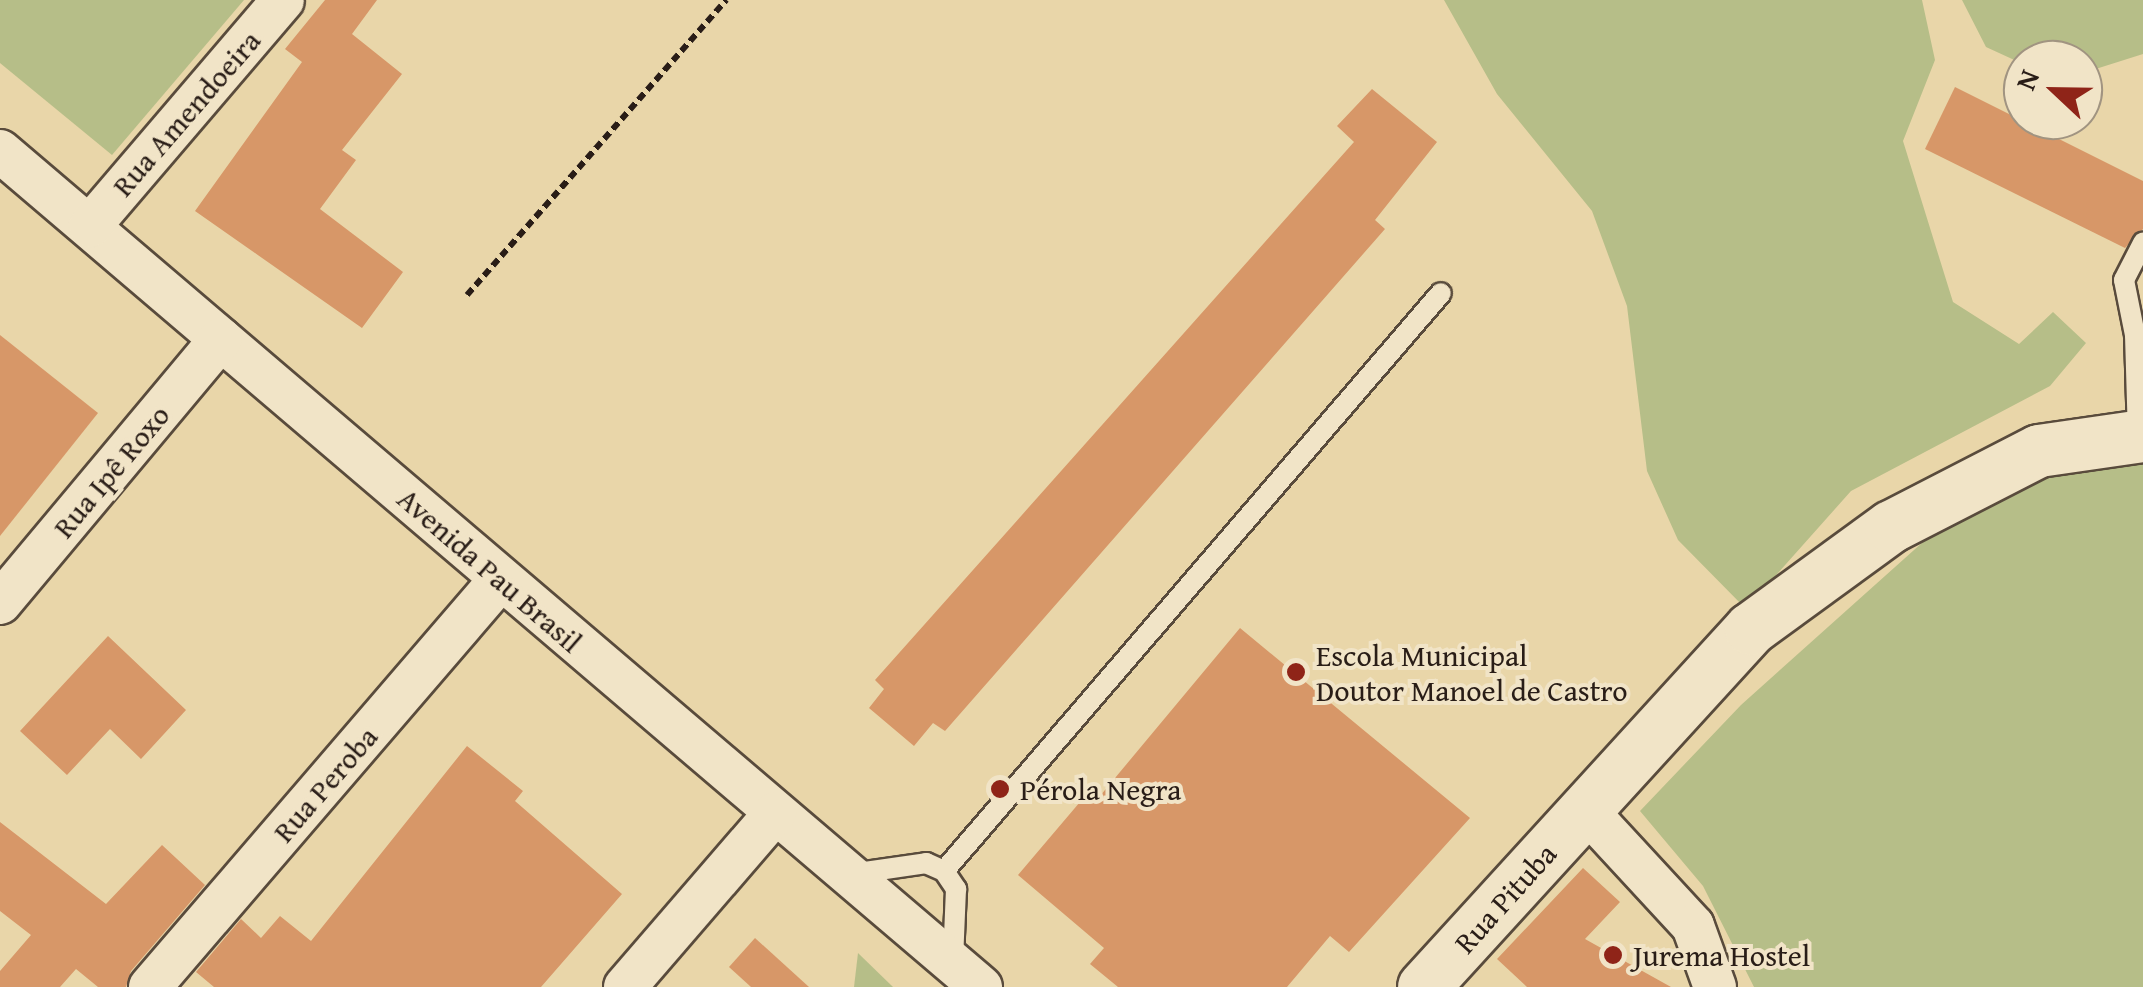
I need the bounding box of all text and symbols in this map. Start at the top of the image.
street label: Rua Amendoeira [104,23,268,203]
north arrow [2003,40,2103,140]
text: N [2004,63,2049,96]
street label: Rua Ipê Roxo [45,397,177,545]
street label: Avenida Pau Brasil [391,480,589,660]
place label: Escola Municipal Doutor Manoel de Castro [1316,637,1628,708]
marker: Escola Municipal Doutor Manoel de Castro [1285,661,1307,683]
street label: Rua Peroba [265,719,385,849]
place label: Pérola Negra [1020,771,1181,807]
marker: Pérola Negra [989,778,1011,800]
street label: Rua Pituba [1446,836,1564,960]
place label: Jurema Hostel [1633,937,1810,973]
marker: Jurema Hostel [1602,944,1624,966]

